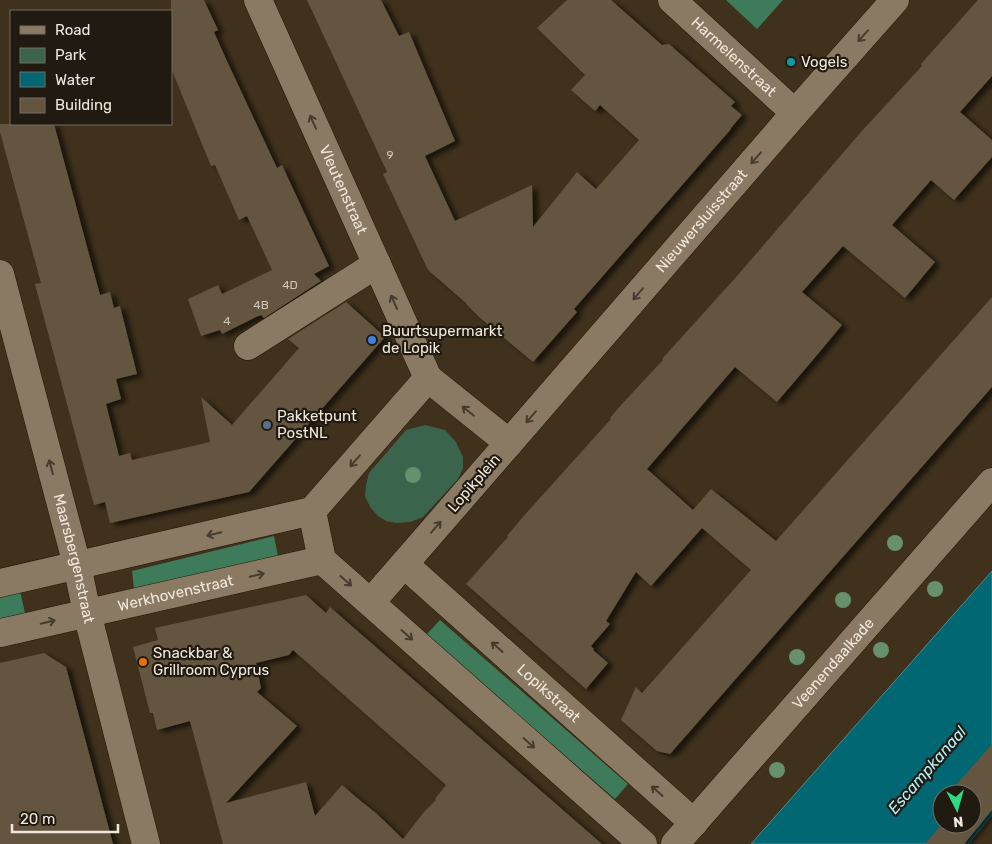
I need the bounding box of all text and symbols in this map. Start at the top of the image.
legend [10,10,172,125]
street label: Harmelenstraat [688,13,780,100]
text: Road [55,21,91,39]
one-way arrow [857,30,869,43]
text: Park [55,46,86,64]
place label: Vogels [801,53,848,71]
marker: Vogels [785,56,797,68]
text: Water [55,71,95,89]
text: Building [55,96,112,114]
one-way arrow [307,114,317,129]
street label: Vleutenstraat [315,142,371,237]
house number: 9 [386,148,394,162]
one-way arrow [750,152,761,165]
street label: Nieuwersluisstraat [652,166,751,276]
house number: 4D [282,278,298,292]
one-way arrow [632,288,643,301]
one-way arrow [388,295,398,310]
house number: 4B [253,298,269,312]
house number: 4 [223,314,231,328]
place label: Buurtsupermarkt de Lopik [382,322,502,357]
marker: Buurtsupermarkt de Lopik [366,334,378,346]
one-way arrow [462,405,475,416]
place label: Pakketpunt PostNL [277,407,357,442]
one-way arrow [526,411,537,424]
marker: Pakketpunt PostNL [261,419,273,431]
street label: Lopikplein [444,450,504,516]
one-way arrow [350,455,361,468]
one-way arrow [46,459,56,475]
street label: Maarsbergenstraat [50,492,98,625]
one-way arrow [431,521,442,534]
one-way arrow [206,530,222,539]
one-way arrow [249,569,265,579]
street label: Werkhovenstraat [116,571,235,615]
one-way arrow [340,575,353,587]
street label: Veenendaalkade [789,614,878,713]
one-way arrow [39,617,55,626]
one-way arrow [401,629,414,641]
one-way arrow [491,641,504,653]
place label: Snackbar & Grillroom Cyprus [153,644,270,679]
marker: Snackbar & Grillroom Cyprus [137,656,149,668]
street label: Lopikstraat [513,660,584,726]
water label: Escampkanaal [884,722,971,818]
one-way arrow [522,737,535,748]
north arrow [932,784,982,834]
one-way arrow [651,785,664,796]
scale bar [12,802,119,834]
text: 20 m [20,810,55,828]
text: N [952,812,964,830]

